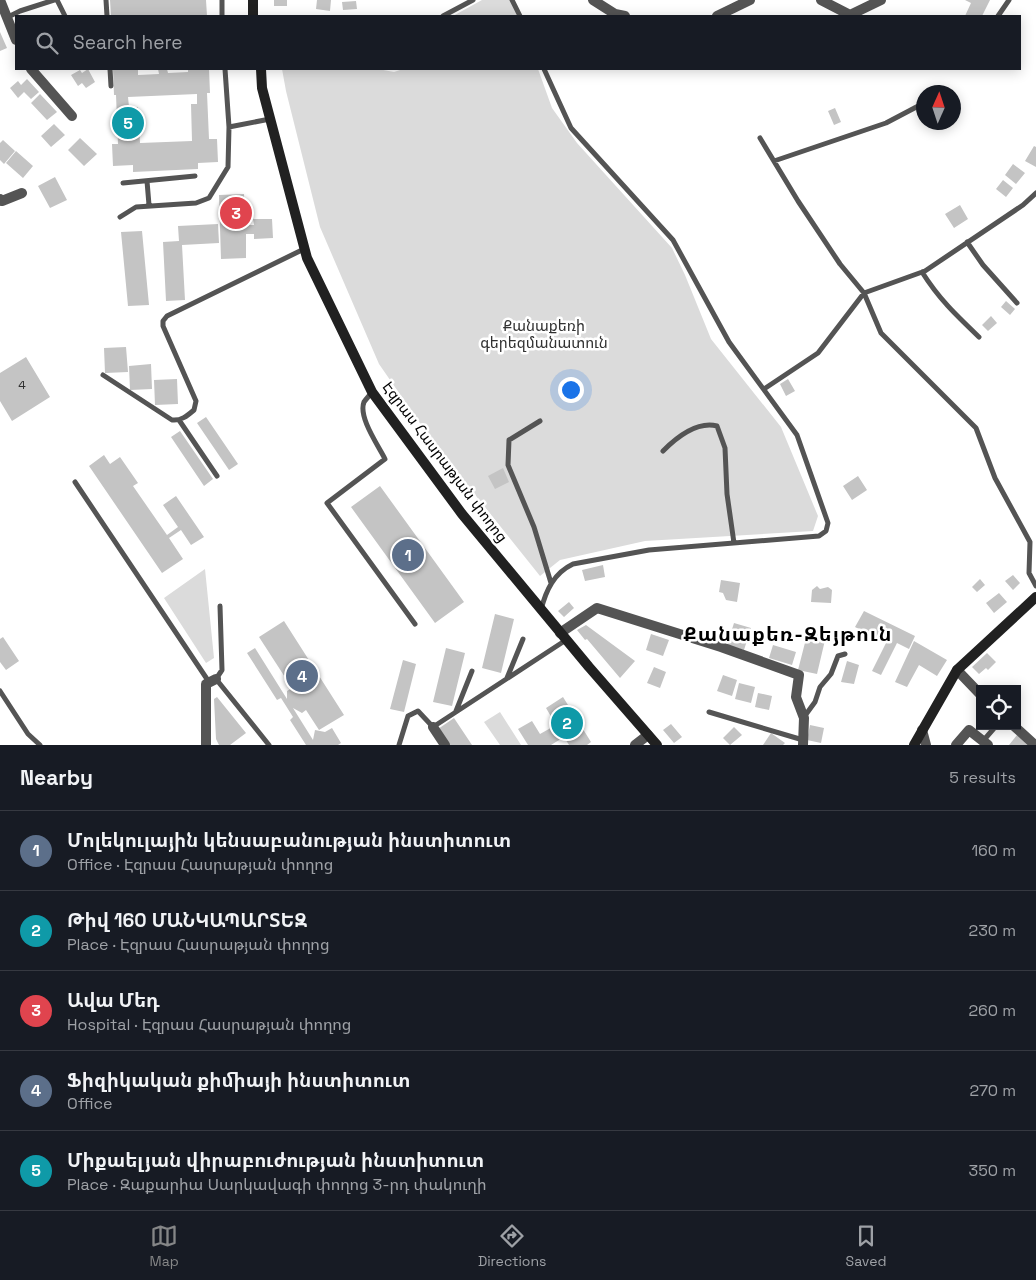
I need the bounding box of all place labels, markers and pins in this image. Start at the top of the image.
pin: 5 [112,104,144,142]
pin: 3 [220,194,252,232]
pin: 1 [392,536,424,574]
pin: 4 [286,657,318,695]
pin: 2 [551,704,583,742]

